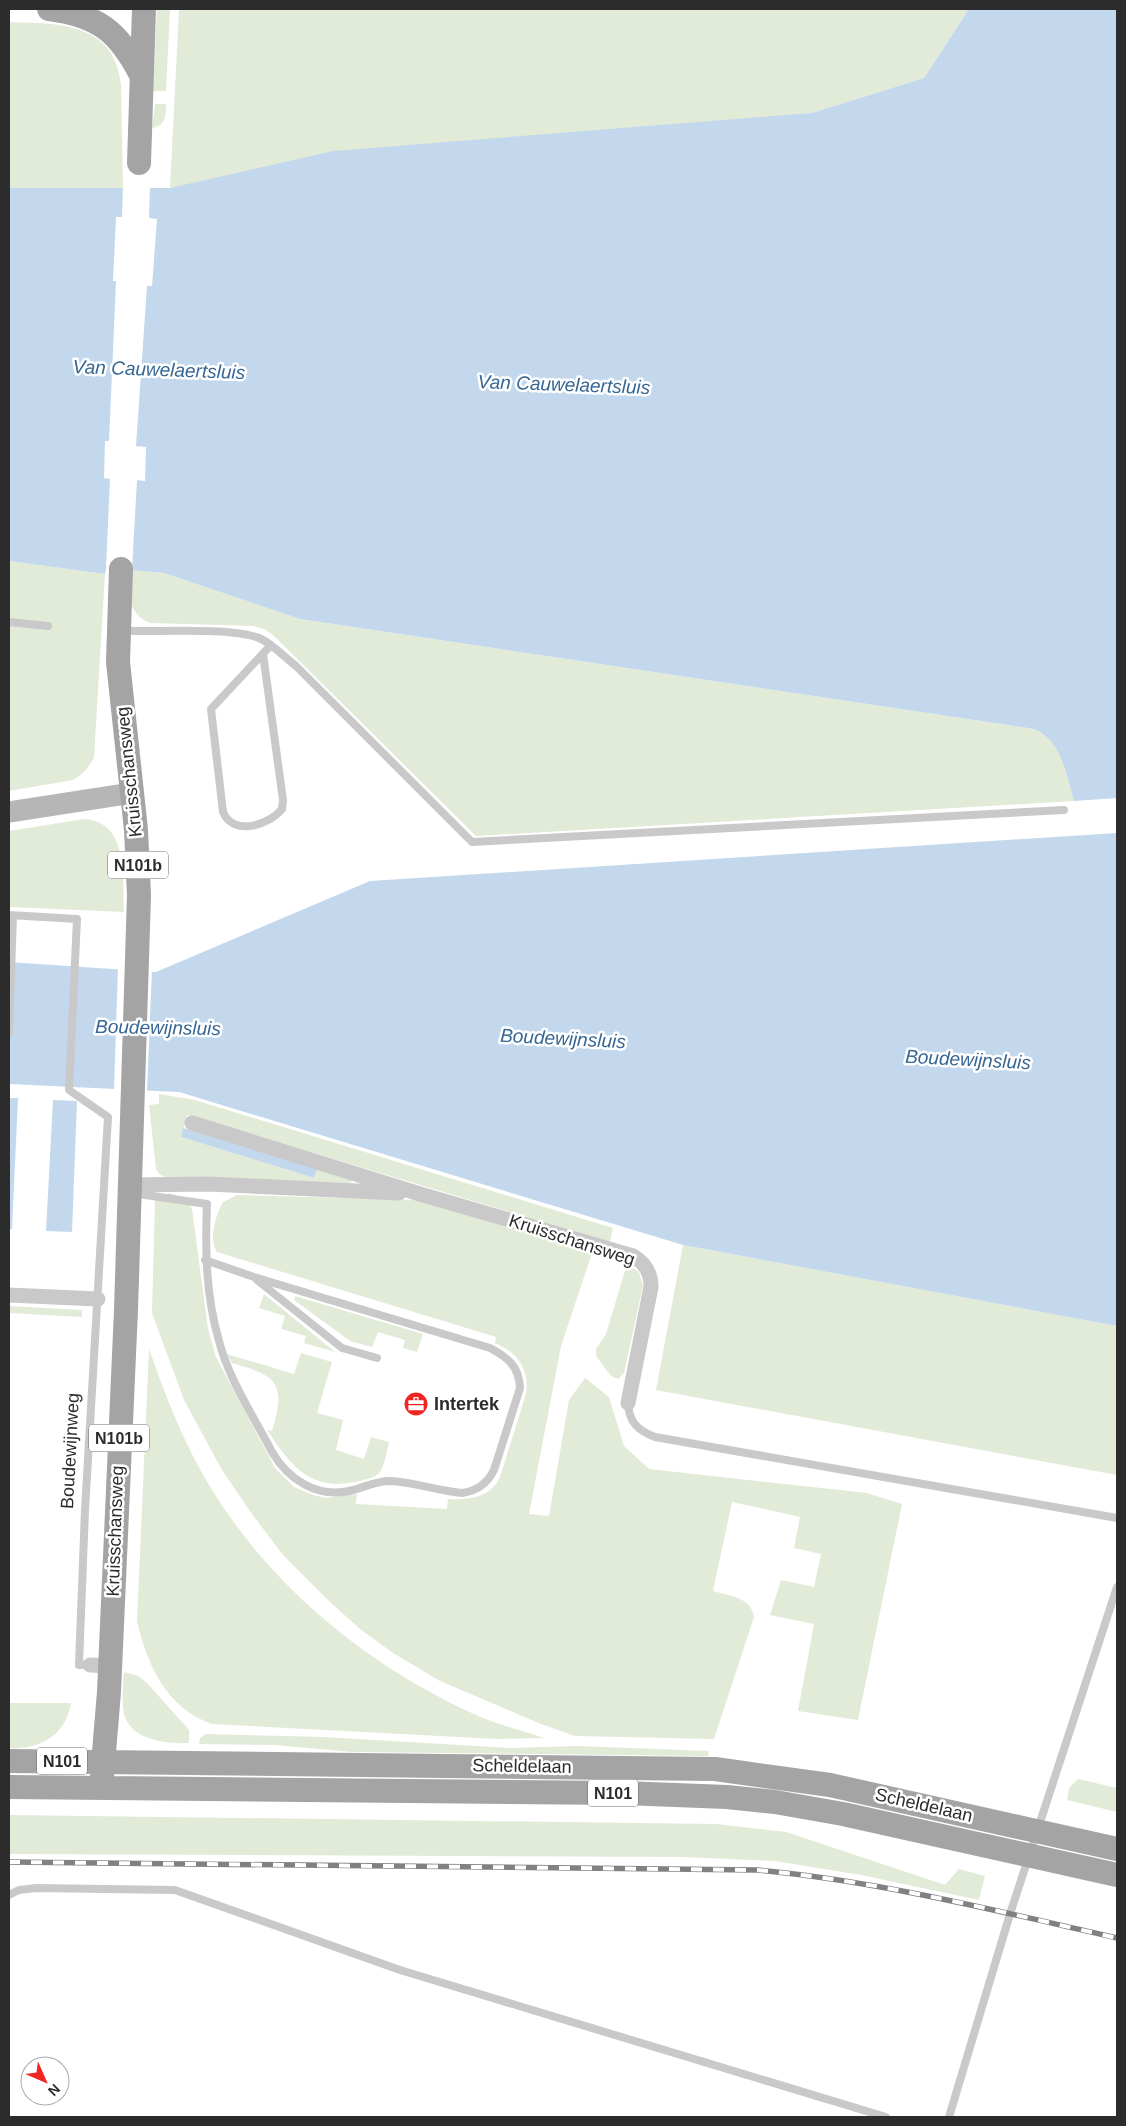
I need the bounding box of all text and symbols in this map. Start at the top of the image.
water label: Van Cauwelaertsluis [72,356,246,383]
water label: Van Cauwelaertsluis [477,371,651,398]
street label: Kruisschansweg [112,706,146,838]
road number: N101b [108,852,168,878]
water label: Boudewijnsluis [95,1016,222,1039]
water label: Boudewijnsluis [500,1025,627,1052]
water label: Boudewijnsluis [905,1046,1032,1073]
street label: Kruisschansweg [507,1210,637,1270]
office icon: Intertek [403,1391,429,1417]
street label: Boudewijnweg [57,1393,83,1509]
place label: Intertek [434,1394,500,1414]
road number: N101b [89,1425,149,1452]
street label: Kruisschansweg [103,1465,127,1597]
road number: N101 [37,1748,87,1774]
street label: Scheldelaan [472,1755,572,1777]
road number: N101 [588,1780,638,1806]
street label: Scheldelaan [873,1784,975,1826]
north arrow [20,2056,70,2106]
text: N [45,2081,63,2099]

